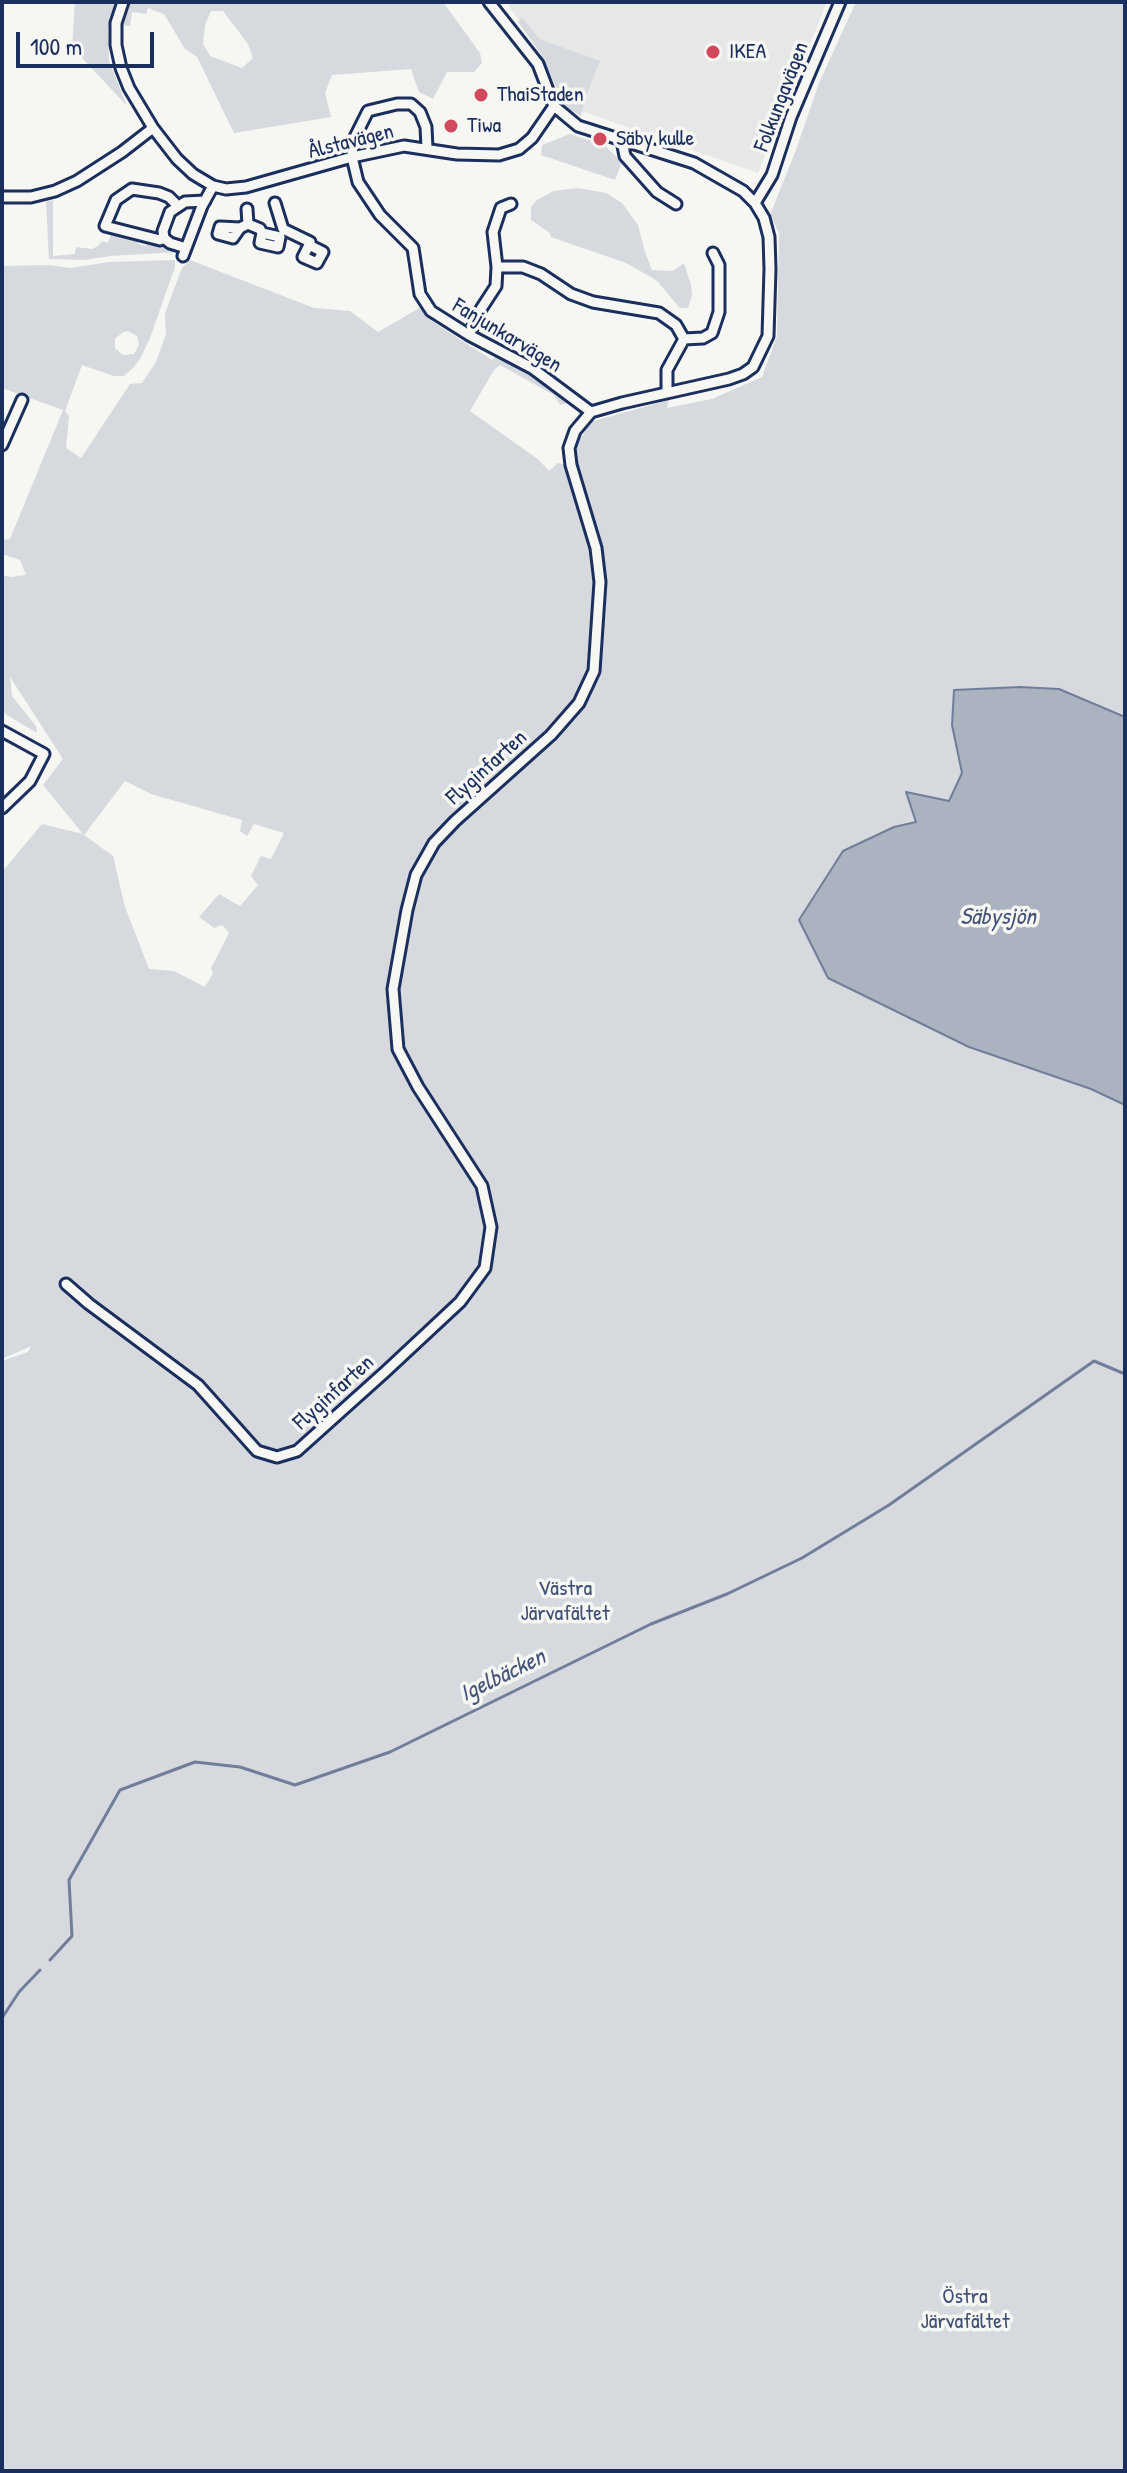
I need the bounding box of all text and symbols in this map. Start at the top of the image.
scale bar [20,16,158,66]
text: 100 m [30,30,82,62]
place label: IKEA [729,39,766,65]
street label: Folkungavägen [749,39,815,155]
marker: IKEA [704,43,722,61]
place label: ThaiStaden [497,82,584,108]
marker: ThaiStaden [472,86,490,104]
place label: Tiwa [467,113,501,139]
marker: Tiwa [442,117,460,135]
street label: Ålstavägen [306,119,396,165]
place label: Säby kulle [616,126,694,152]
marker: Säby kulle [591,130,609,148]
street label: Fanjunkarvägen [448,293,566,379]
street label: Flyginfarten [441,725,533,811]
water label: Säbysjön [960,904,1036,932]
street label: Flyginfarten [288,1350,380,1436]
park label: Västra Järvafältet [521,1576,609,1628]
water label: Igelbäcken [456,1643,550,1709]
park label: Östra Järvafältet [921,2284,1009,2336]

